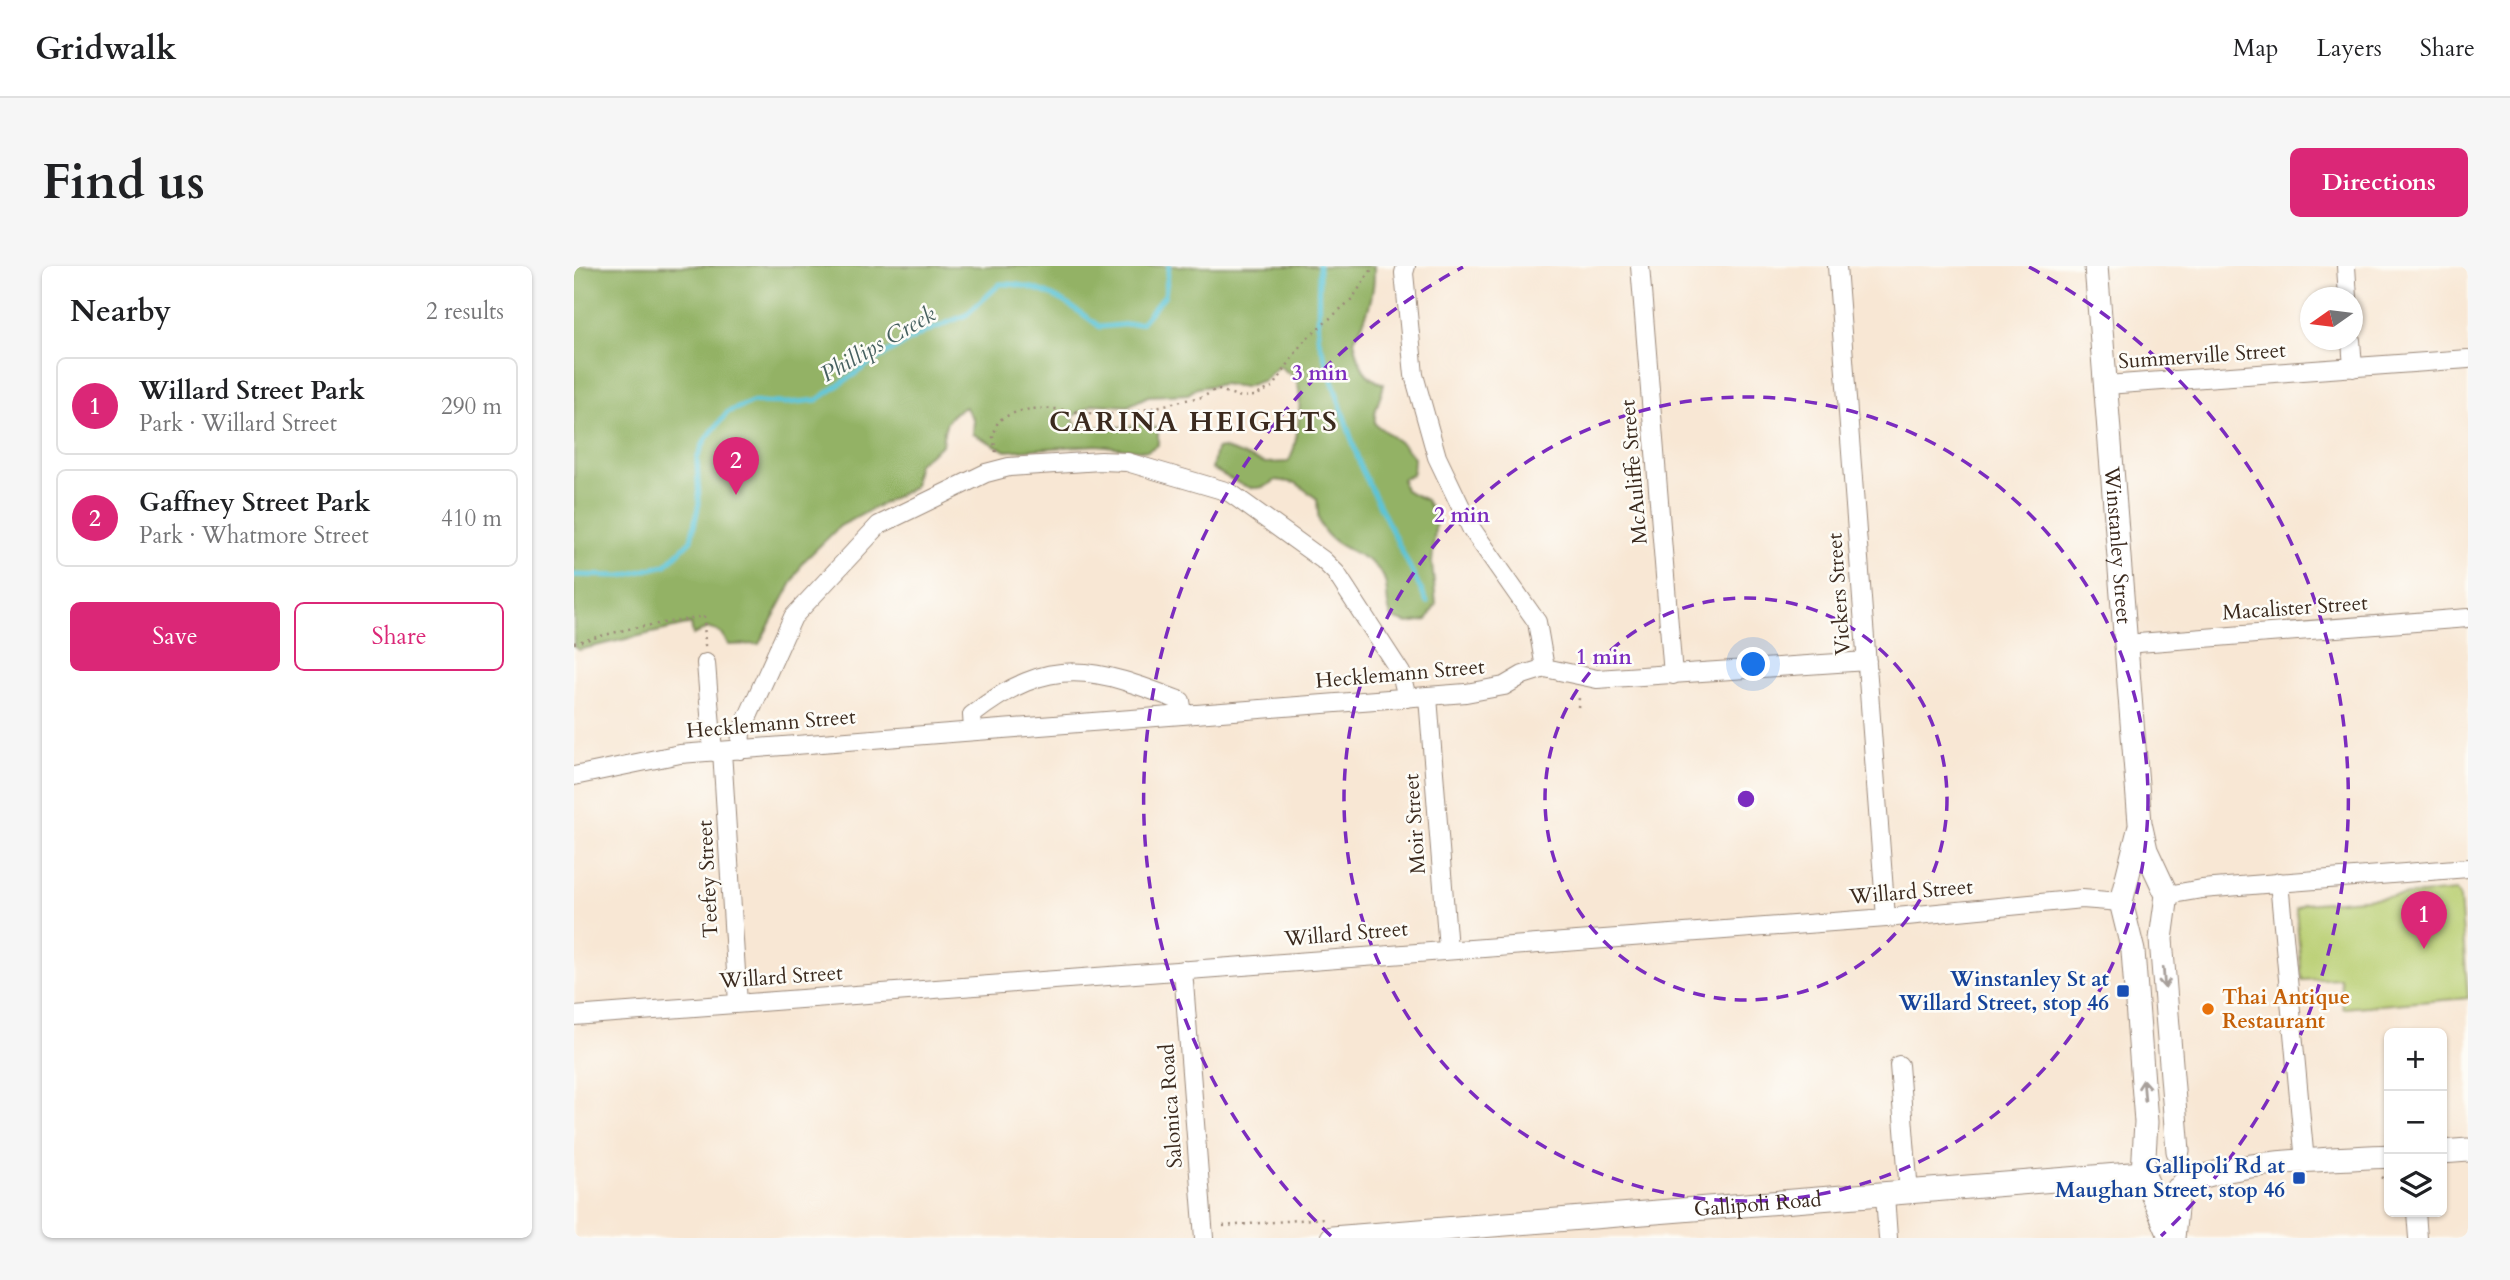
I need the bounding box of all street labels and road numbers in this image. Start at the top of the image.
street label: Summerville Street [2117,336,2287,376]
street label: McAuliffe Street [1613,398,1655,546]
street label: Winstanley Street [2097,464,2139,625]
street label: Vickers Street [1820,532,1858,656]
street label: Macalister Street [2221,588,2369,628]
street label: Hecklemann Street [1314,652,1486,696]
street label: Hecklemann Street [685,702,857,746]
street label: Moir Street [1397,772,1433,875]
street label: Teefey Street [690,819,726,939]
street label: Willard Street [1847,872,1974,912]
street label: Willard Street [1282,914,1409,954]
street label: Willard Street [717,958,844,996]
street label: Salonica Road [1152,1043,1190,1169]
street label: Gallipoli Road [1693,1184,1823,1223]

